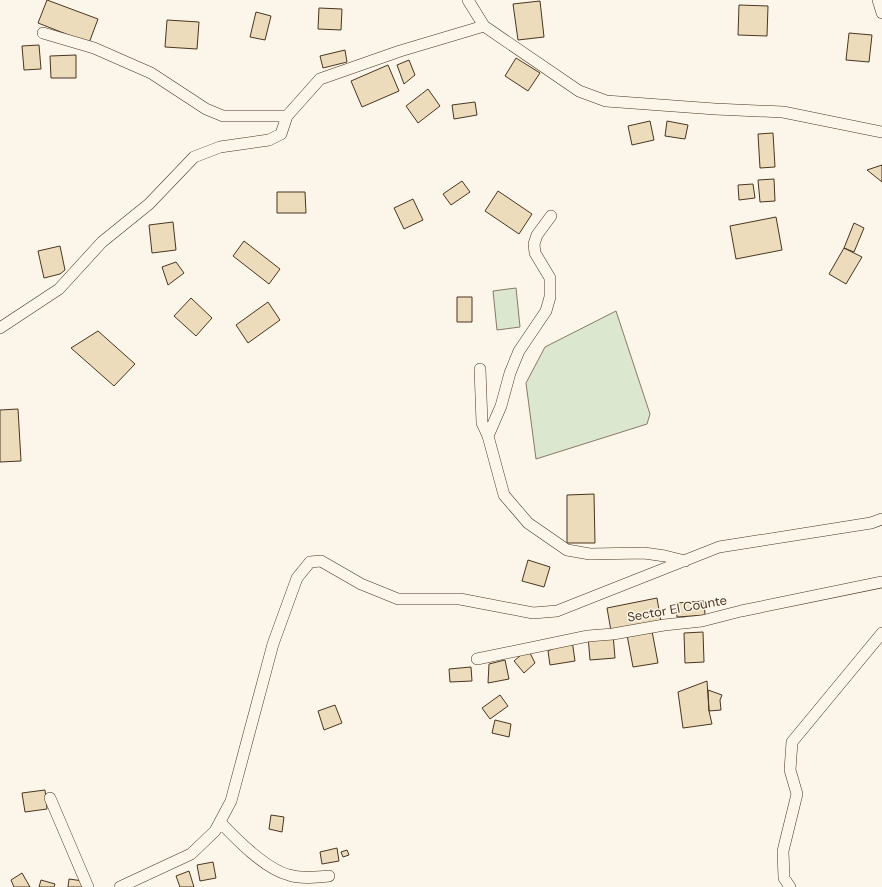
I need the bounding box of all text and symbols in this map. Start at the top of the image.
street label: Sector El Counte [626,591,728,626]

